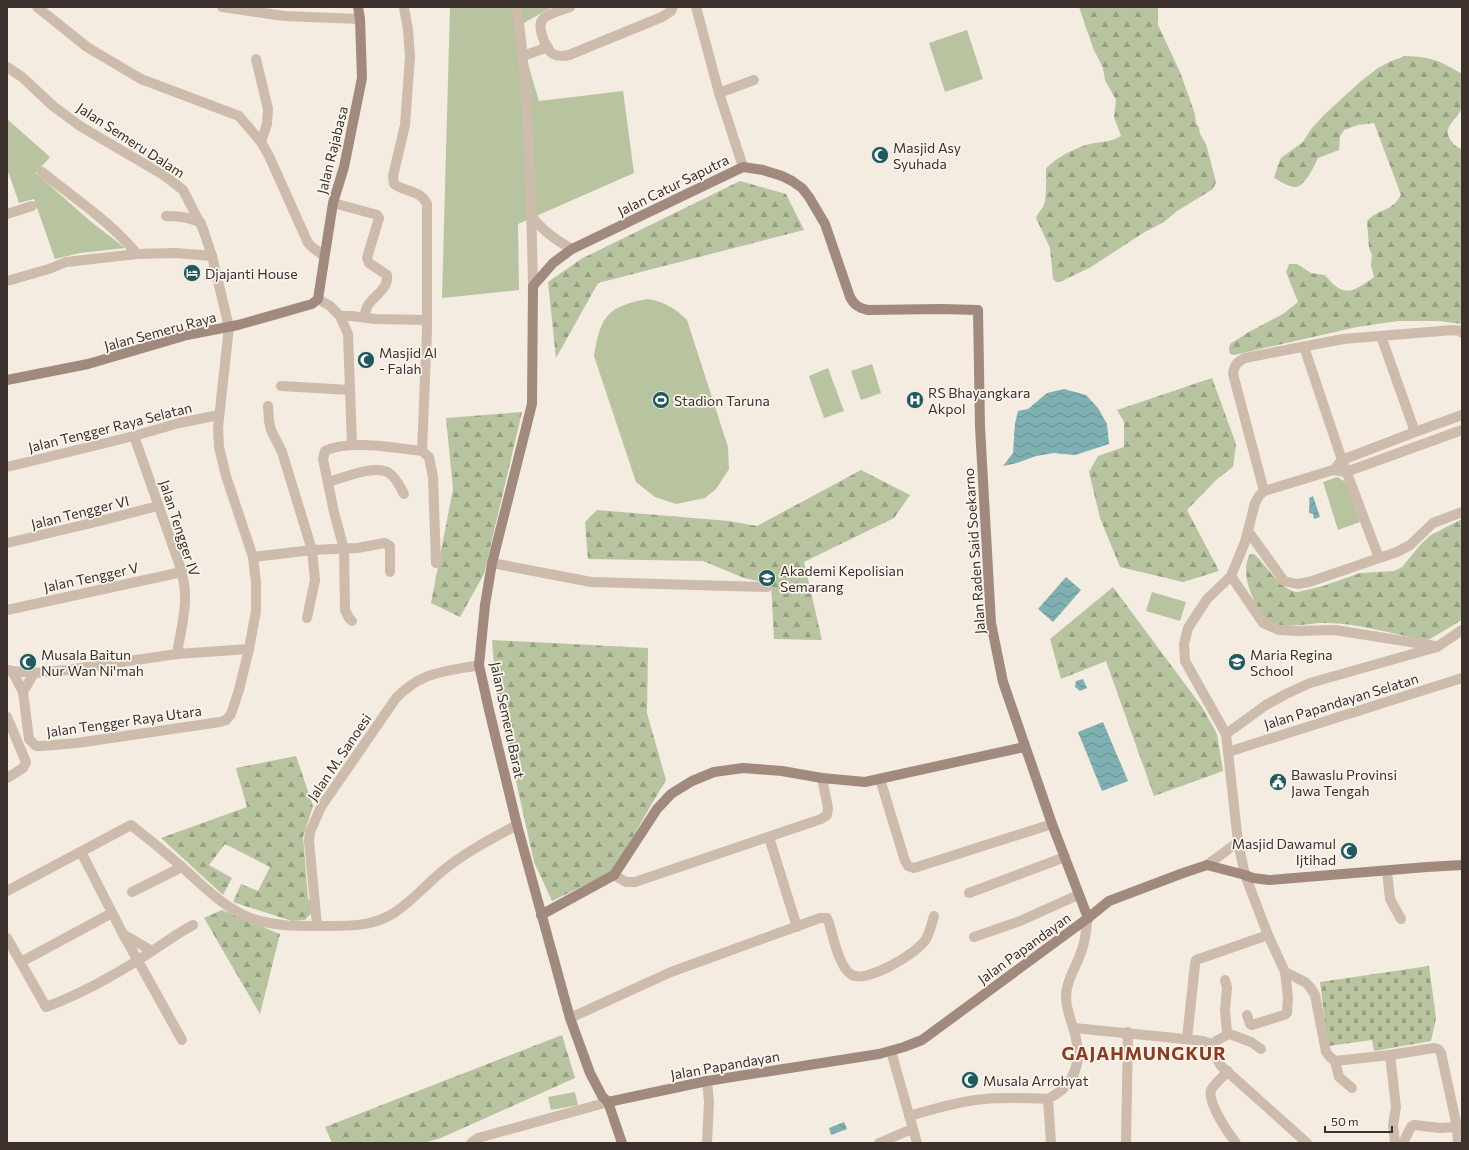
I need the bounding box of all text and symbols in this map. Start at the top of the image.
street label: Jalan Semeru Dalam [74,99,188,181]
street label: Jalan Rajabasa [313,104,351,196]
place label: Masjid Asy Syuhada [893,139,961,172]
mosque icon: Masjid Asy Syuhada [870,145,890,165]
street label: Jalan Catur Saputra [615,151,731,219]
hotel icon: Djajanti House [182,263,202,283]
place label: Djajanti House [205,265,298,282]
street label: Jalan Semeru Raya [102,308,218,354]
place label: Masjid Al - Falah [379,344,437,377]
mosque icon: Masjid Al - Falah [356,350,376,370]
place label: RS Bhayangkara Akpol [928,384,1030,417]
sports icon: Stadion Taruna [651,390,671,410]
hospital icon: RS Bhayangkara Akpol [905,390,925,410]
place label: Stadion Taruna [674,392,770,409]
street label: Jalan Tengger Raya Selatan [26,398,194,456]
street label: Jalan Raden Said Soekarno [960,467,988,635]
street label: Jalan Tengger IV [156,478,204,579]
street label: Jalan Tengger VI [29,492,131,532]
street label: Jalan Tengger V [42,559,140,595]
place label: Akademi Kepolisian Semarang [780,562,904,595]
school or university icon: Akademi Kepolisian Semarang [757,568,777,588]
place label: Musala Baitun Nur Wan Ni'mah [41,646,144,679]
place label: Maria Regina School [1250,646,1333,679]
mosque icon: Musala Baitun Nur Wan Ni'mah [18,652,38,672]
school or university icon: Maria Regina School [1227,652,1247,672]
street label: Jalan Semeru Barat [487,660,529,780]
street label: Jalan Papandayan Selatan [1262,669,1420,733]
street label: Jalan Tengger Raya Utara [45,702,203,740]
street label: Jalan M. Sanoesi [304,710,374,804]
place label: Bawaslu Provinsi Jawa Tengah [1291,766,1397,799]
public building icon: Bawaslu Provinsi Jawa Tengah [1268,772,1288,792]
place label: Masjid Dawamul Ijtihad [1232,835,1336,868]
mosque icon: Masjid Dawamul Ijtihad [1339,841,1359,861]
street label: Jalan Papandayan [974,909,1074,987]
district label: GAJAHMUNGKUR [1061,1042,1227,1064]
street label: Jalan Papandayan [669,1047,781,1083]
mosque icon: Musala Arrohyat [960,1070,980,1090]
place label: Musala Arrohyat [983,1072,1089,1089]
scale bar [1325,1108,1392,1134]
text: 50 m [1331,1114,1359,1128]

